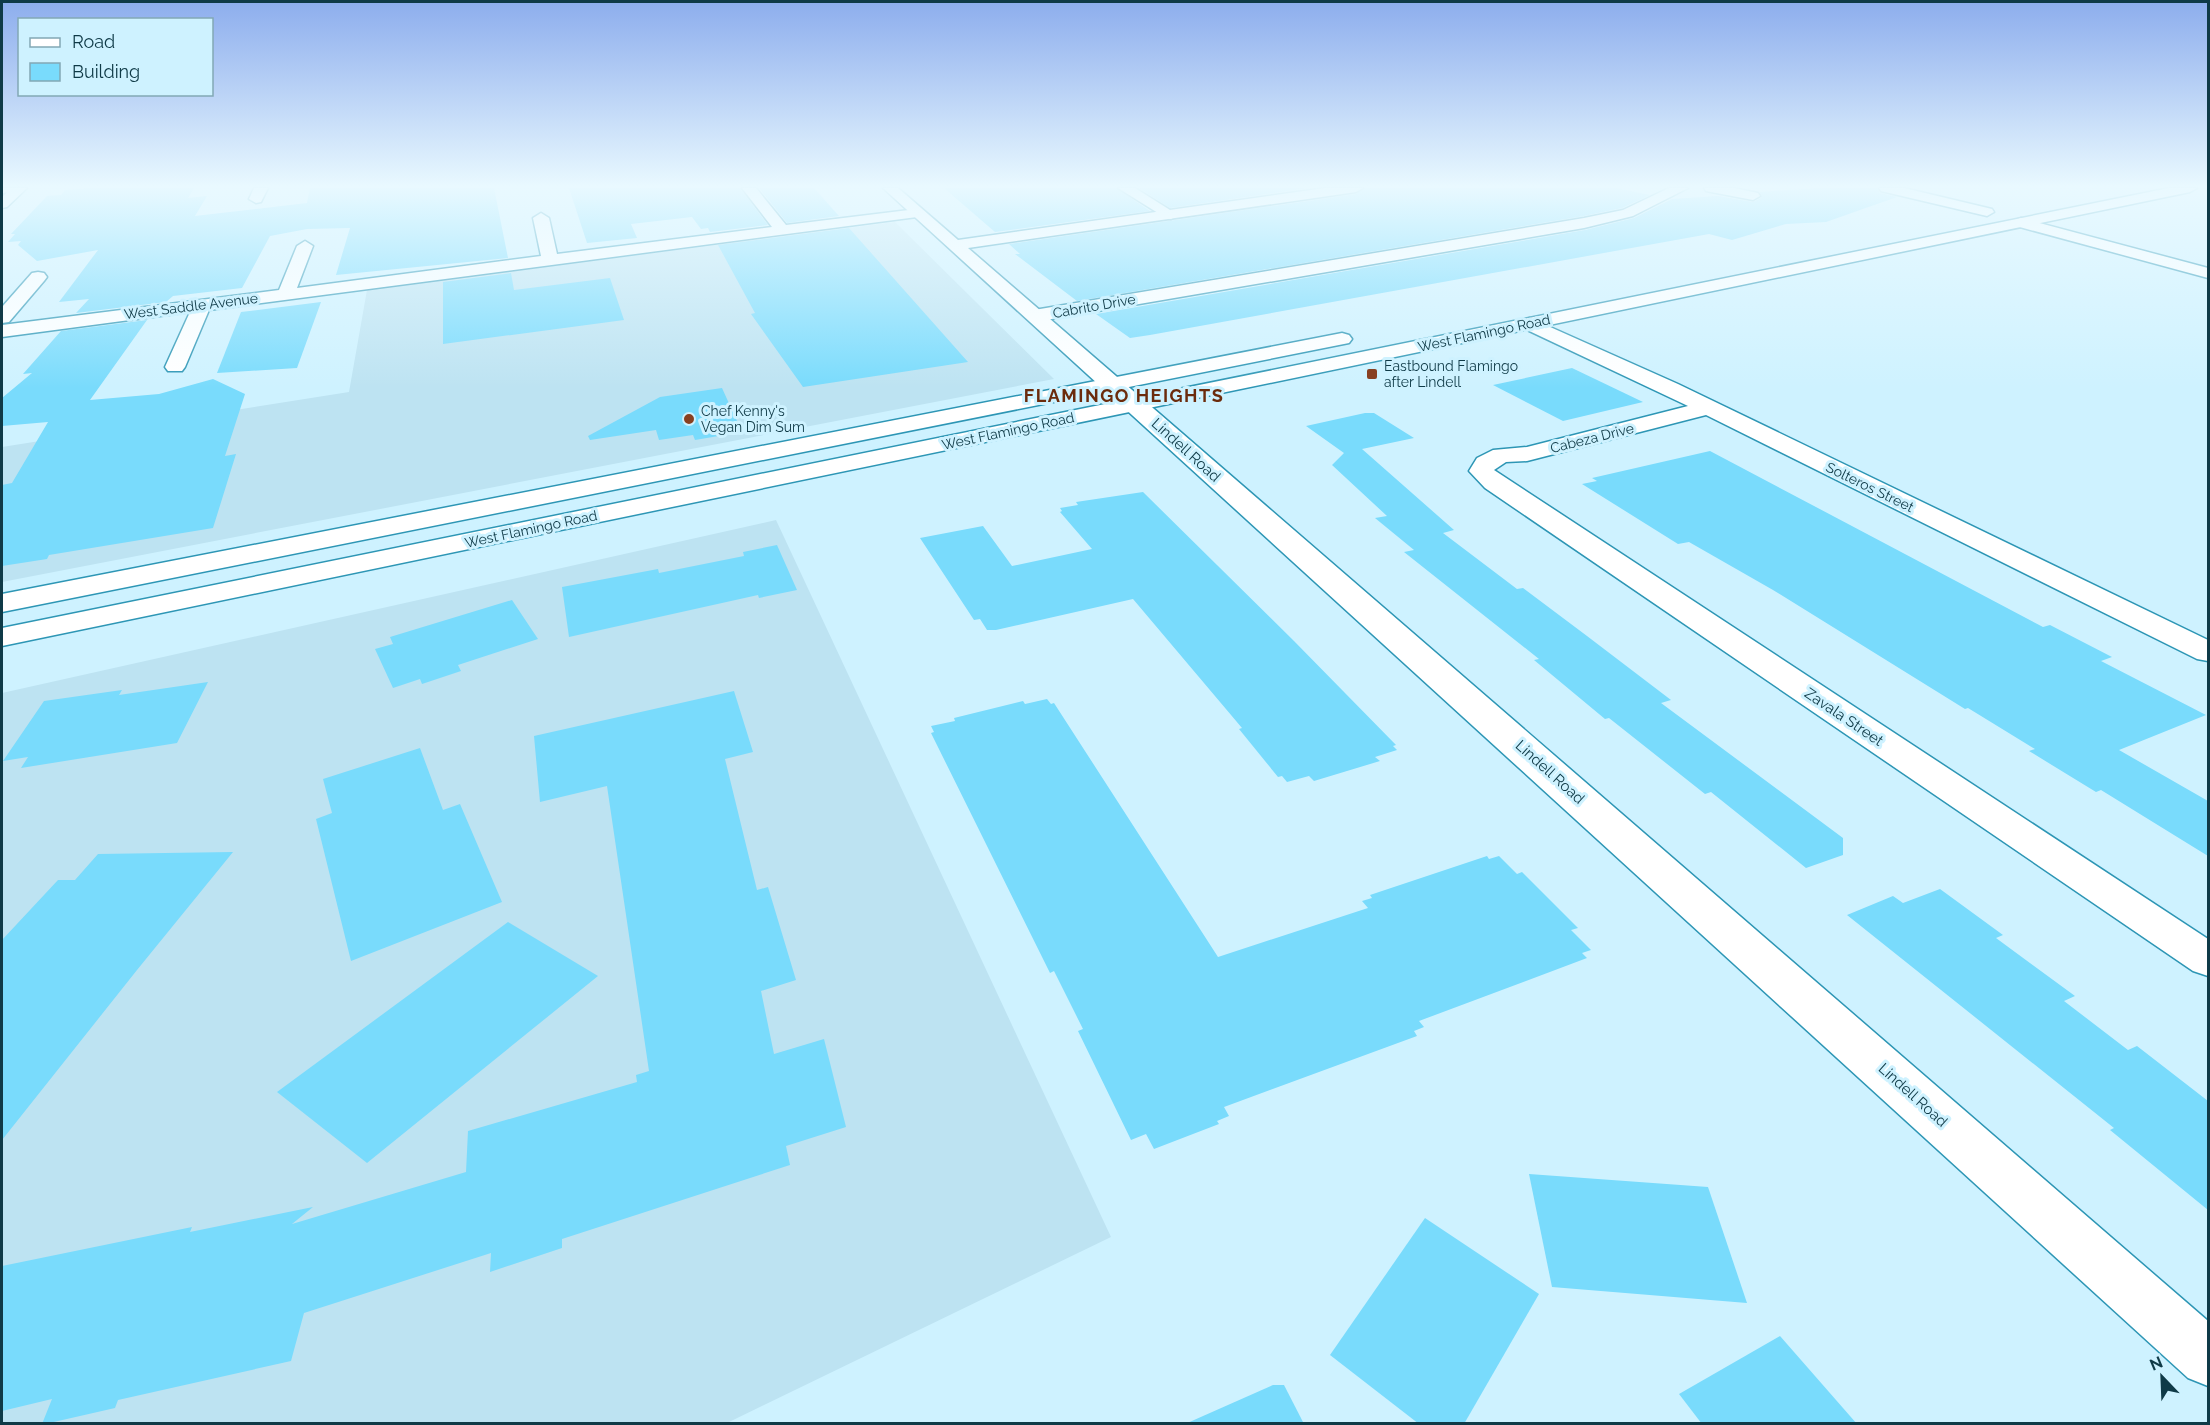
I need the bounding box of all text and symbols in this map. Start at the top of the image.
legend [18,18,213,96]
text: Road [72,31,115,52]
text: Building [72,61,140,82]
street label: West Saddle Avenue [123,290,259,322]
street label: Cabrito Drive [1051,291,1137,321]
street label: West Flamingo Road [1416,311,1552,355]
place label: Eastbound Flamingo after Lindell [1384,358,1518,390]
marker: Eastbound Flamingo after Lindell [1365,367,1379,381]
district label: FLAMINGO HEIGHTS [1024,385,1224,406]
place label: Chef Kenny's Vegan Dim Sum [701,403,805,435]
street label: West Flamingo Road [940,409,1076,453]
marker: Chef Kenny's Vegan Dim Sum [682,412,696,426]
street label: Lindell Road [1148,414,1224,486]
street label: Cabeza Drive [1549,420,1635,456]
street label: Solteros Street [1824,459,1917,515]
street label: West Flamingo Road [463,507,599,551]
street label: Zavala Street [1801,684,1887,750]
street label: Lindell Road [1512,736,1588,808]
street label: Lindell Road [1875,1059,1951,1131]
north arrow [2132,1347,2192,1407]
text: N [2147,1353,2166,1375]

